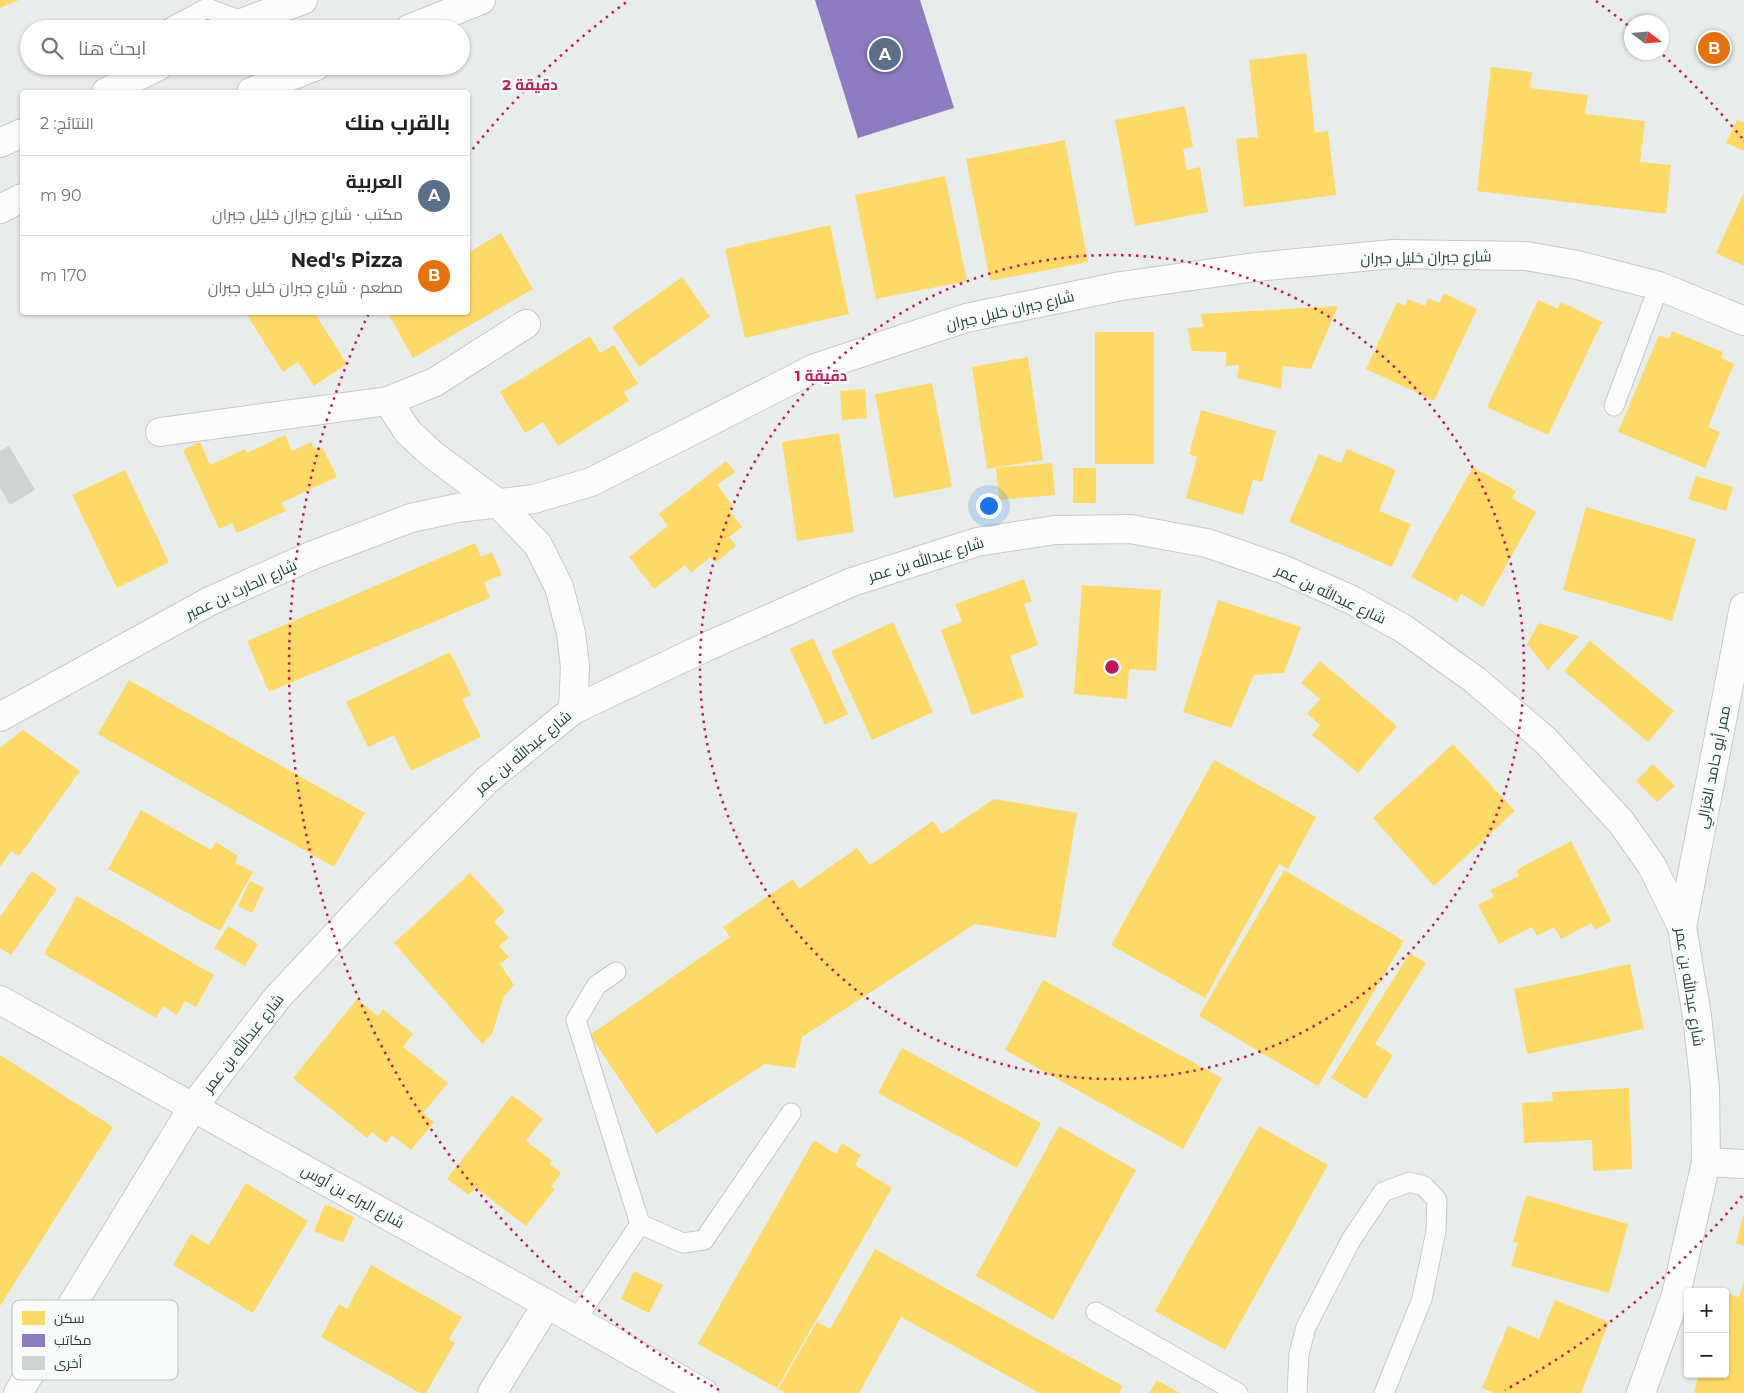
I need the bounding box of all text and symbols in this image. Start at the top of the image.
north arrow [1624,15,1669,60]
search box [20,20,470,75]
pin: B [1698,29,1730,67]
icon: search [38,34,66,62]
pin: A [869,35,901,73]
text: ابحث هنا [78,37,146,60]
text: 2 دقيقة [502,75,558,94]
text: بالقرب منك [345,110,450,135]
text: النتائج: 2 [40,114,94,133]
text: العربية [346,170,403,193]
text: 90 m [40,186,82,205]
text: A [428,186,440,205]
text: مكتب · شارع جبران خليل جبران [212,205,403,224]
street label: شارع جبران خليل جبران [1360,246,1492,270]
text: Ned's Pizza [291,249,403,272]
text: 170 m [40,266,87,285]
text: B [428,266,440,285]
text: مطعم · شارع جبران خليل جبران [208,278,403,297]
street label: شارع جبران خليل جبران [944,286,1077,336]
text: 1 دقيقة [795,366,847,385]
your location [976,493,1002,519]
street label: شارع عبدالله بن عمر [865,532,987,588]
street label: شارع الحارث بن عمير [181,555,301,625]
street label: شارع عبدالله بن عمر [1271,560,1389,630]
centre of rings [1103,658,1121,676]
street label: ممر أبو حامد الغزالي [1692,704,1737,831]
street label: شارع عبدالله بن عمر [470,706,576,800]
street label: شارع عبدالله بن عمر [1669,925,1709,1048]
street label: شارع عبدالله بن عمر [198,990,289,1098]
street label: شارع البراء بن أوس [297,1160,408,1234]
map controls [1684,1288,1729,1378]
button: + [1684,1288,1729,1333]
legend [12,1300,178,1380]
text: سكن [54,1309,85,1327]
text: مكاتب [54,1331,92,1349]
button: − [1684,1333,1729,1378]
text: أخرى [54,1354,83,1372]

